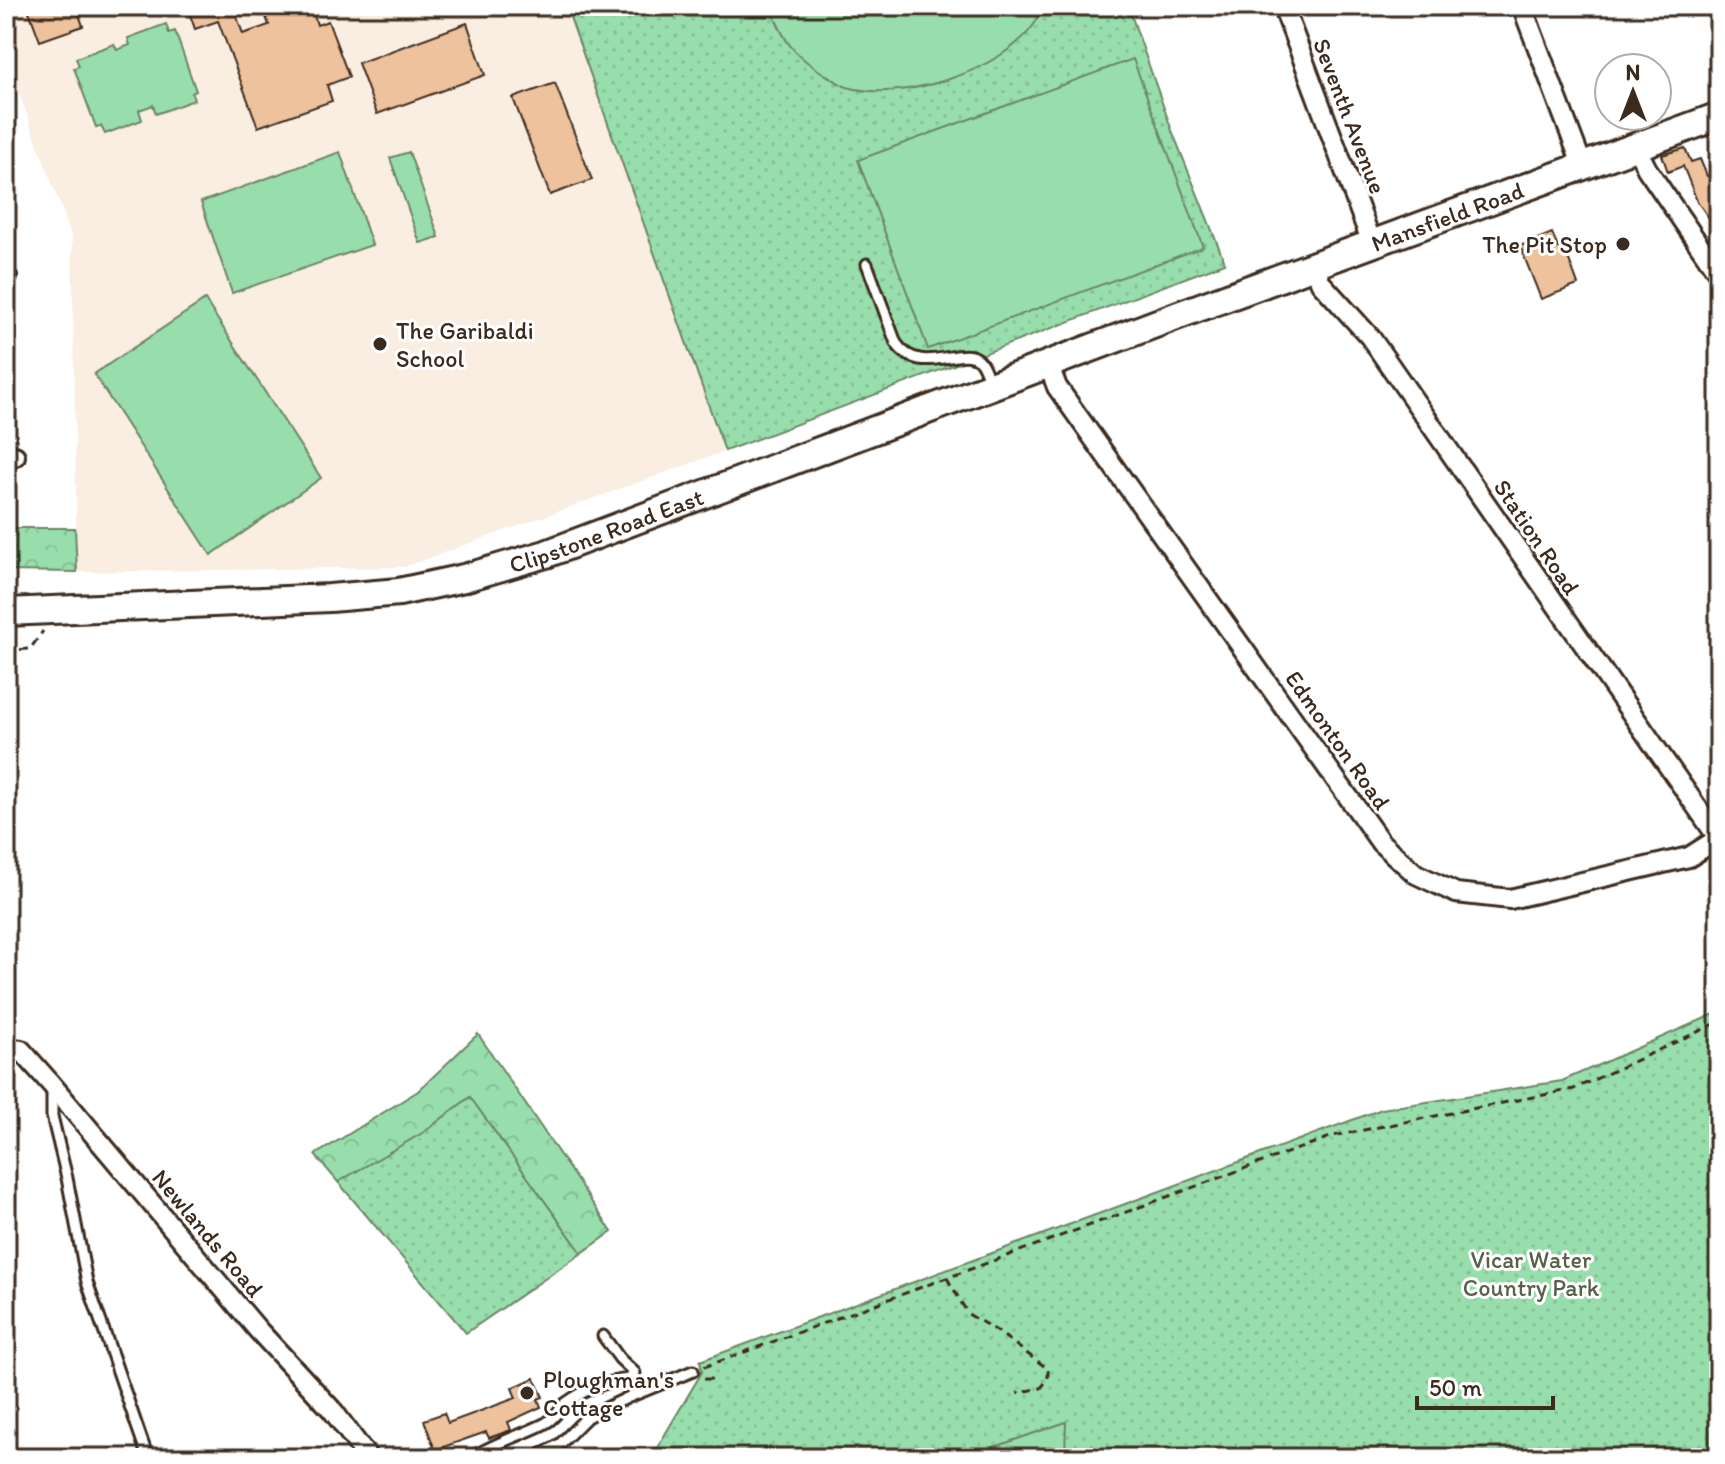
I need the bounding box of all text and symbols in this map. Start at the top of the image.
street label: Seventh Avenue [1307,34,1393,198]
north arrow [1593,52,1673,132]
text: N [1626,59,1640,86]
street label: Mansfield Road [1367,175,1527,257]
place label: The Pit Stop [1482,230,1607,259]
marker: The Pit Stop [1614,235,1632,253]
place label: The Garibaldi School [396,316,534,373]
marker: The Garibaldi School [371,335,389,353]
street label: Station Road [1488,474,1586,600]
street label: Clipstone Road East [506,482,707,579]
street label: Edmonton Road [1279,665,1397,815]
street label: Newlands Road [146,1163,270,1303]
park label: Vicar Water Country Park [1463,1245,1600,1302]
scale bar [1417,1360,1553,1410]
place label: Ploughman's Cottage [543,1365,675,1422]
text: 50 m [1429,1373,1482,1402]
marker: Ploughman's Cottage [518,1384,536,1402]

